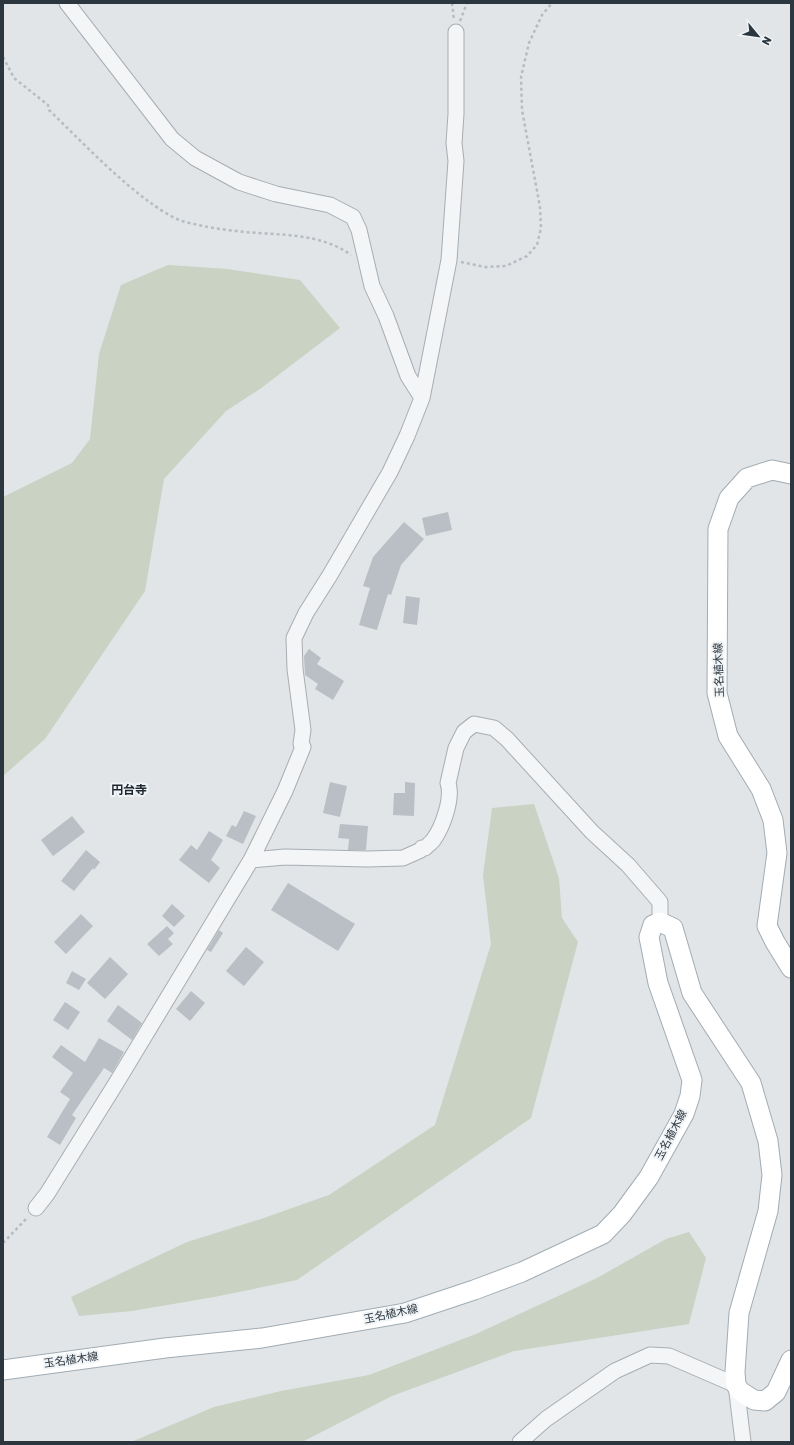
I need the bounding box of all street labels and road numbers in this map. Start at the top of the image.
street label: 玉名植木線 [712,642,726,698]
street label: 玉名植木線 [652,1108,690,1162]
street label: 玉名植木線 [363,1302,419,1326]
street label: 玉名植木線 [43,1350,99,1370]

